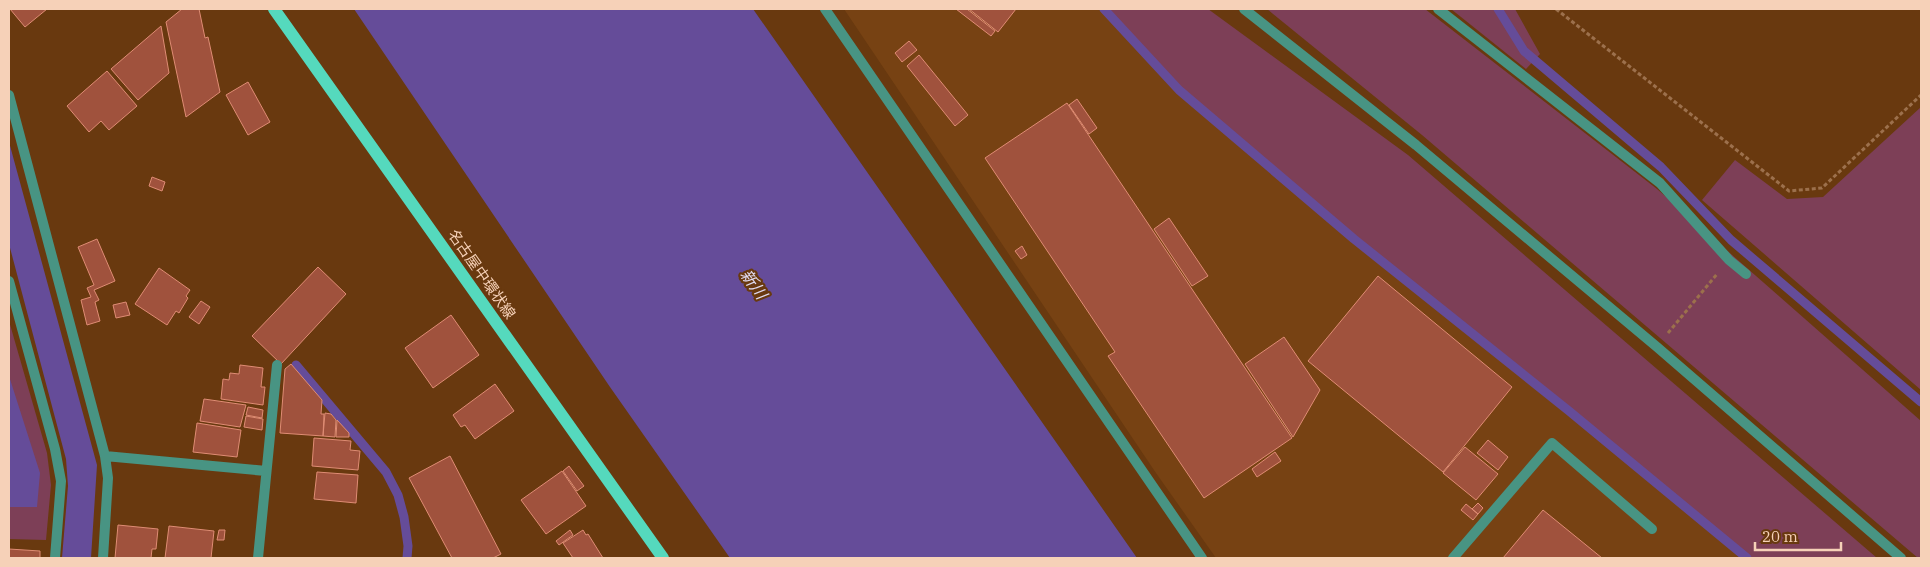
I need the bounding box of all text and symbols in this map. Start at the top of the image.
street label: 名古屋中環状線 [444,226,520,322]
water label: 新川 [737,265,773,304]
scale bar [1755,520,1841,552]
text: 20 m [1762,527,1798,546]

